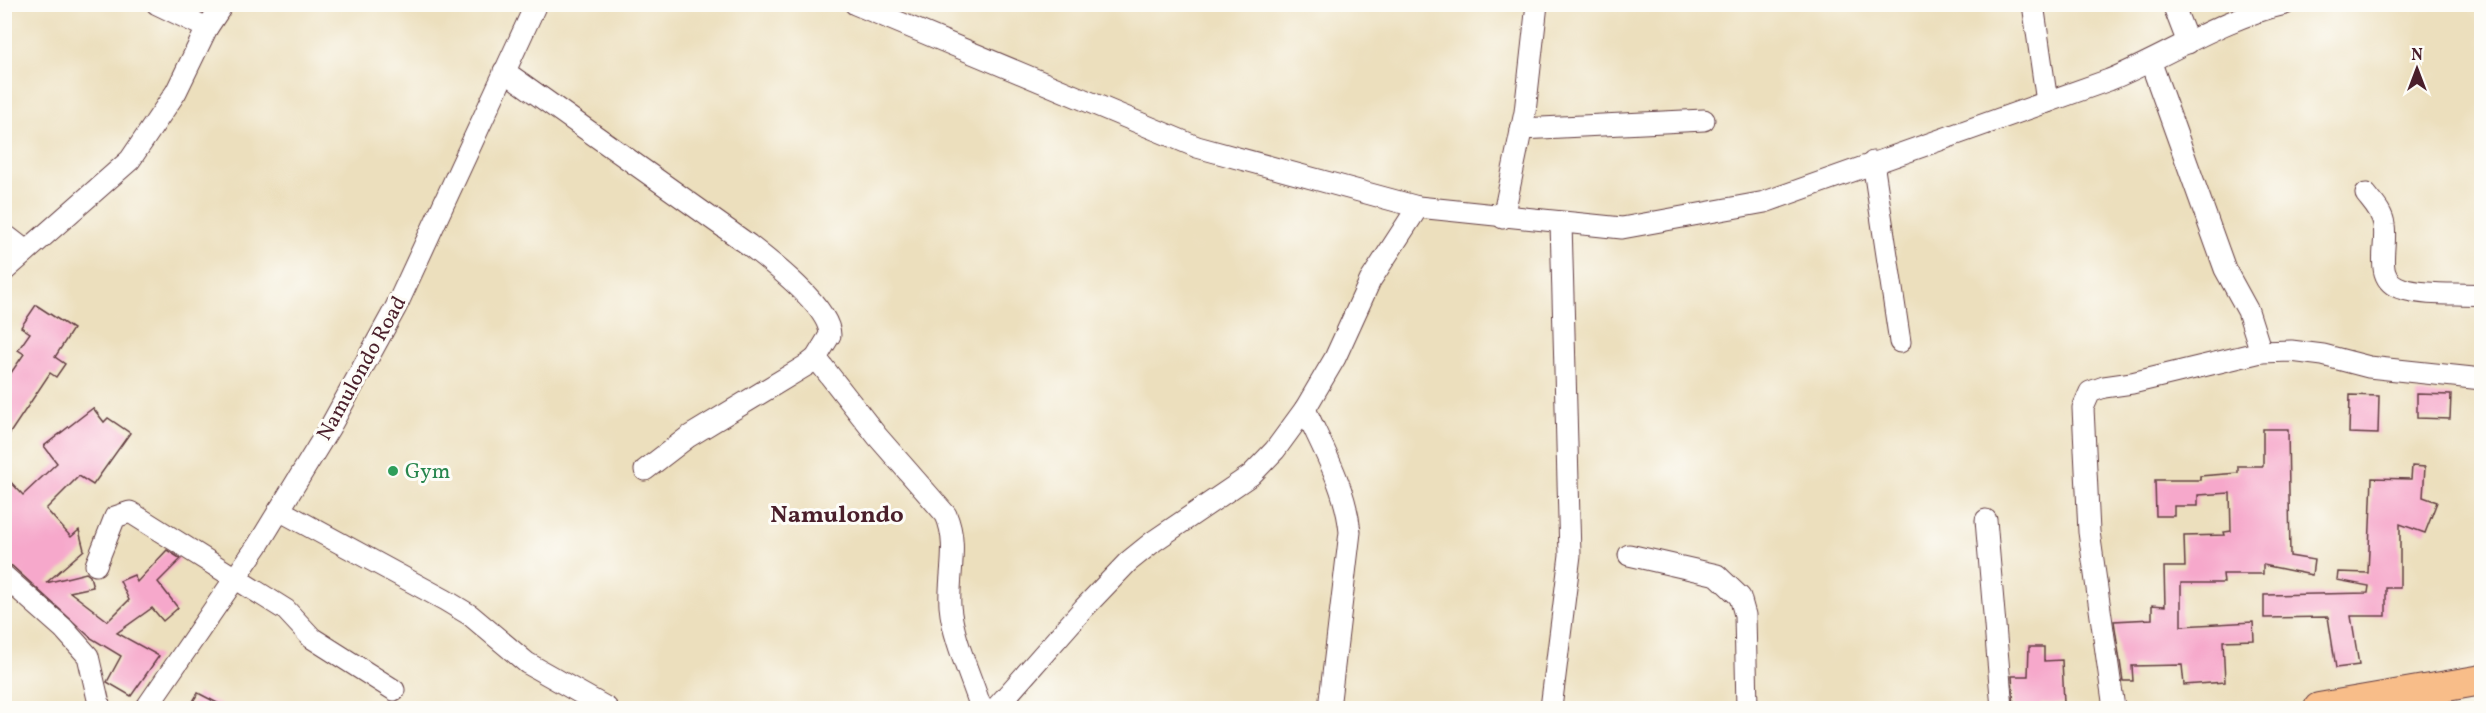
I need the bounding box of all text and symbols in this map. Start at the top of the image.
north arrow [2387,39,2447,99]
text: N [2411,45,2423,67]
street label: Namulondo Road [311,291,414,446]
place label: Gym [405,458,450,487]
marker: Gym [386,464,400,478]
district label: Namulondo [770,499,904,533]

